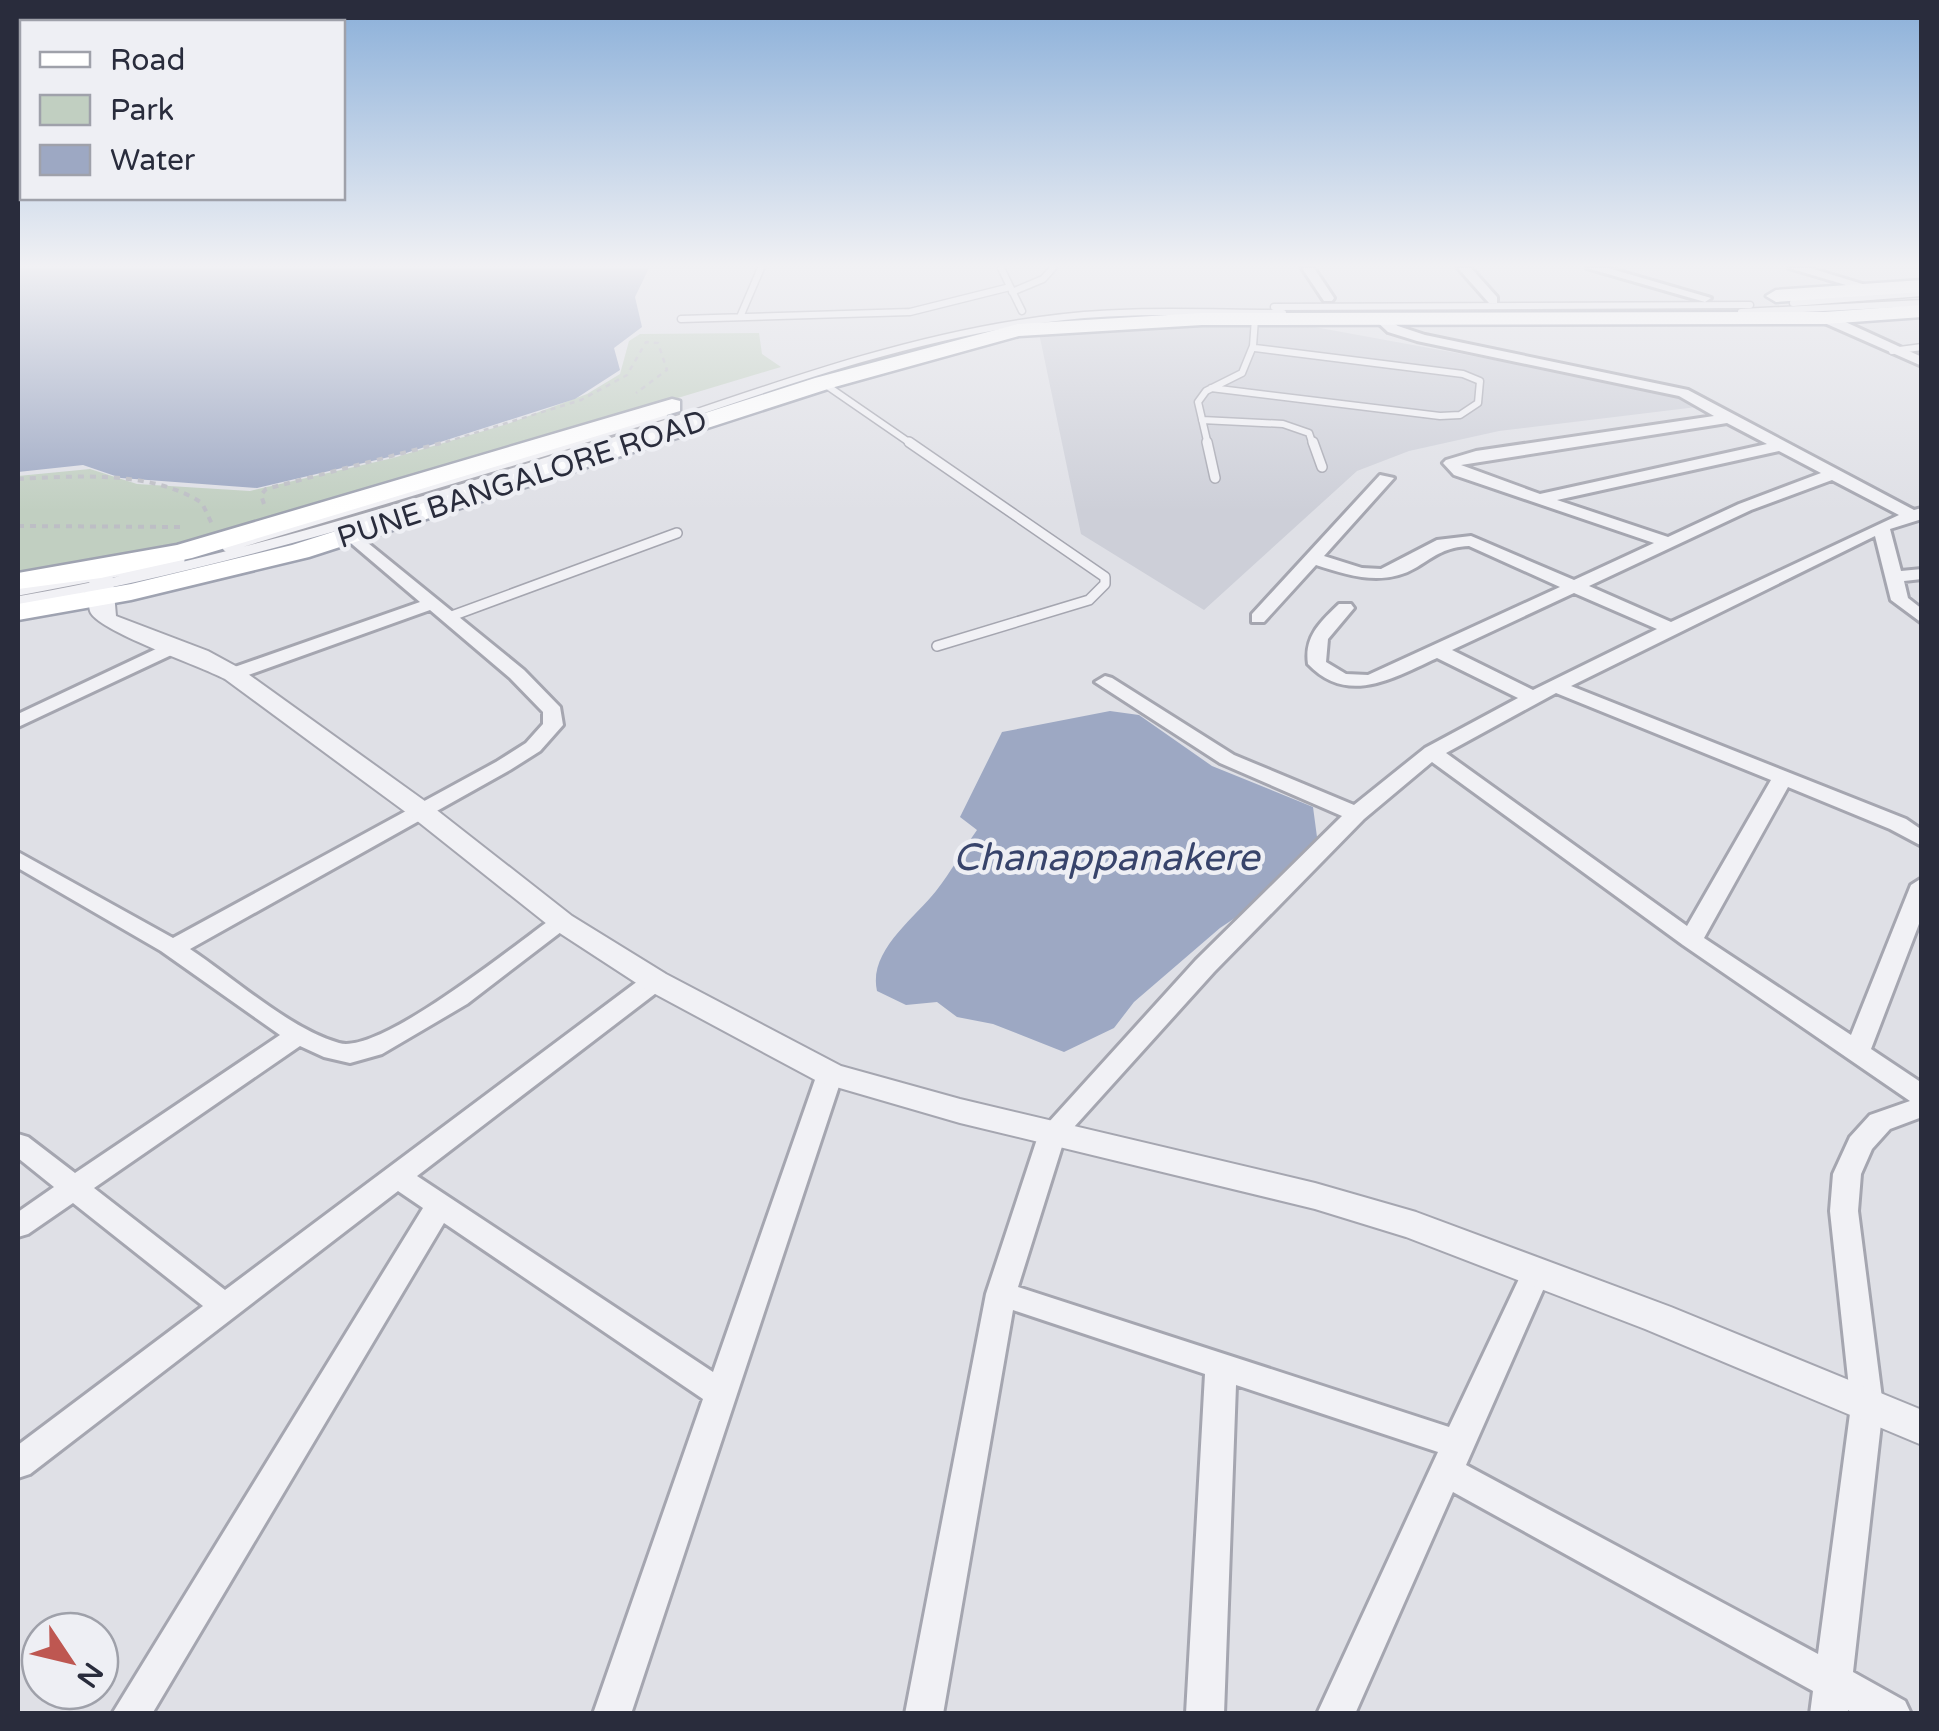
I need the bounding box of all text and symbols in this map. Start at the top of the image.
legend [20,20,345,200]
text: Road [110,42,185,79]
text: Park [110,92,174,129]
text: Water [110,142,196,179]
street label: PUNE BANGALORE ROAD [333,402,712,557]
water label: Chanappanakere [953,835,1262,881]
north arrow [20,1611,120,1711]
text: N [69,1656,110,1694]

